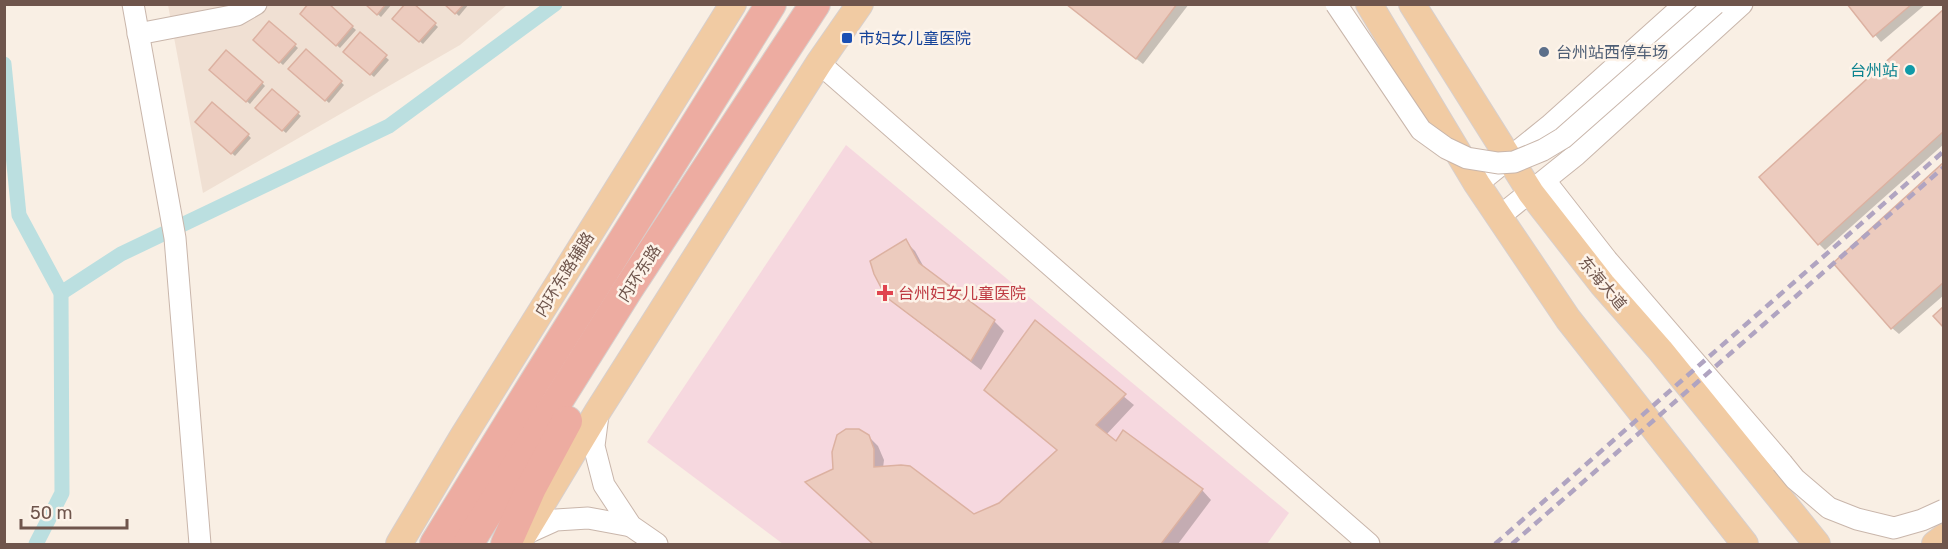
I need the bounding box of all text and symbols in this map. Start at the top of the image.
place label: 市妇女儿童医院 [859,29,971,48]
marker: 市妇女儿童医院 [840,31,854,45]
place label: 台州站西停车场 [1556,43,1668,62]
marker: 台州站西停车场 [1537,45,1551,59]
place label: 台州站 [1850,61,1898,80]
marker: 台州站 [1903,63,1917,77]
street label: 内环东路辅路 [531,229,598,320]
street label: 内环东路 [614,241,665,305]
street label: 东海大道 [1575,253,1630,314]
marker: 台州妇女儿童医院 [876,284,894,302]
place label: 台州妇女儿童医院 [898,284,1026,303]
scale bar [21,492,128,530]
text: 50 m [30,502,73,524]

